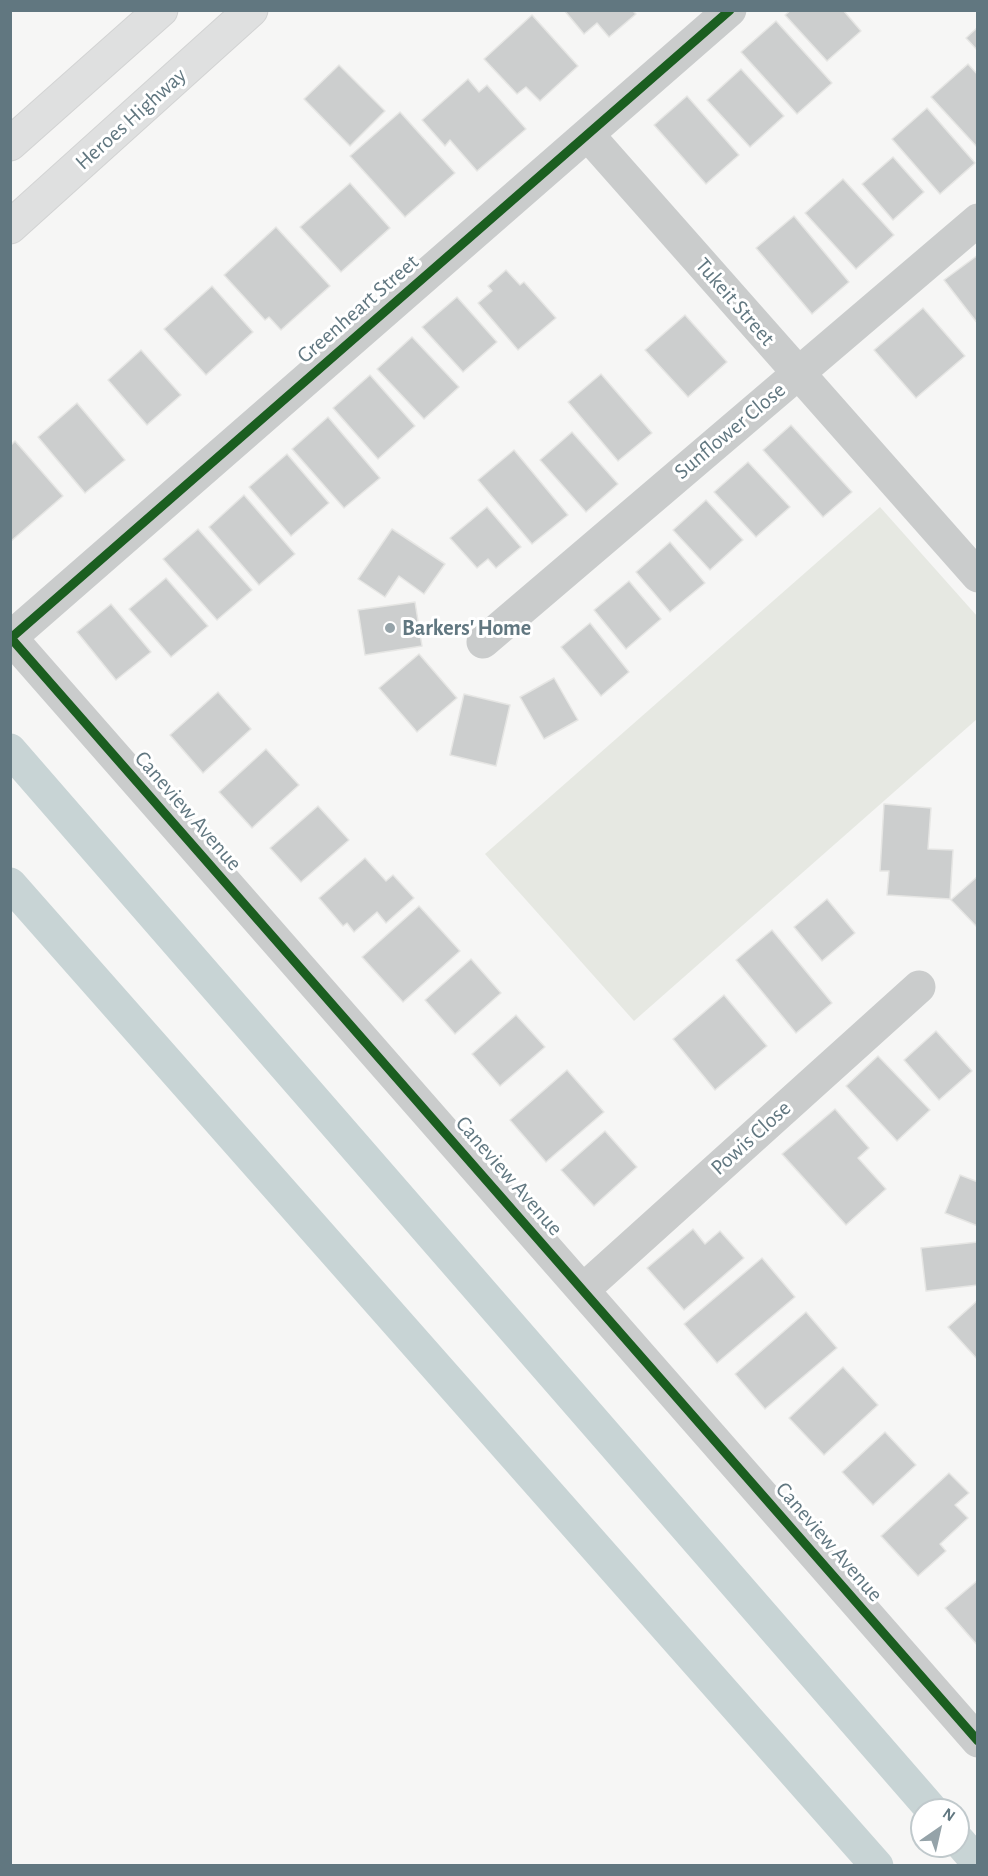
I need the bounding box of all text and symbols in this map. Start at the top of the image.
street label: Heroes Highway [70,62,192,176]
street label: Greenheart Street [292,249,424,369]
street label: Tukeit Street [690,253,780,351]
street label: Sunflower Close [669,377,791,485]
place label: Barkers' Home [402,615,531,641]
marker: Barkers' Home [383,621,397,635]
street label: Caneview Avenue [129,746,247,876]
street label: Powis Close [705,1095,797,1181]
street label: Caneview Avenue [450,1111,568,1241]
street label: Caneview Avenue [770,1477,888,1607]
north arrow [910,1798,970,1858]
text: N [940,1805,958,1824]

